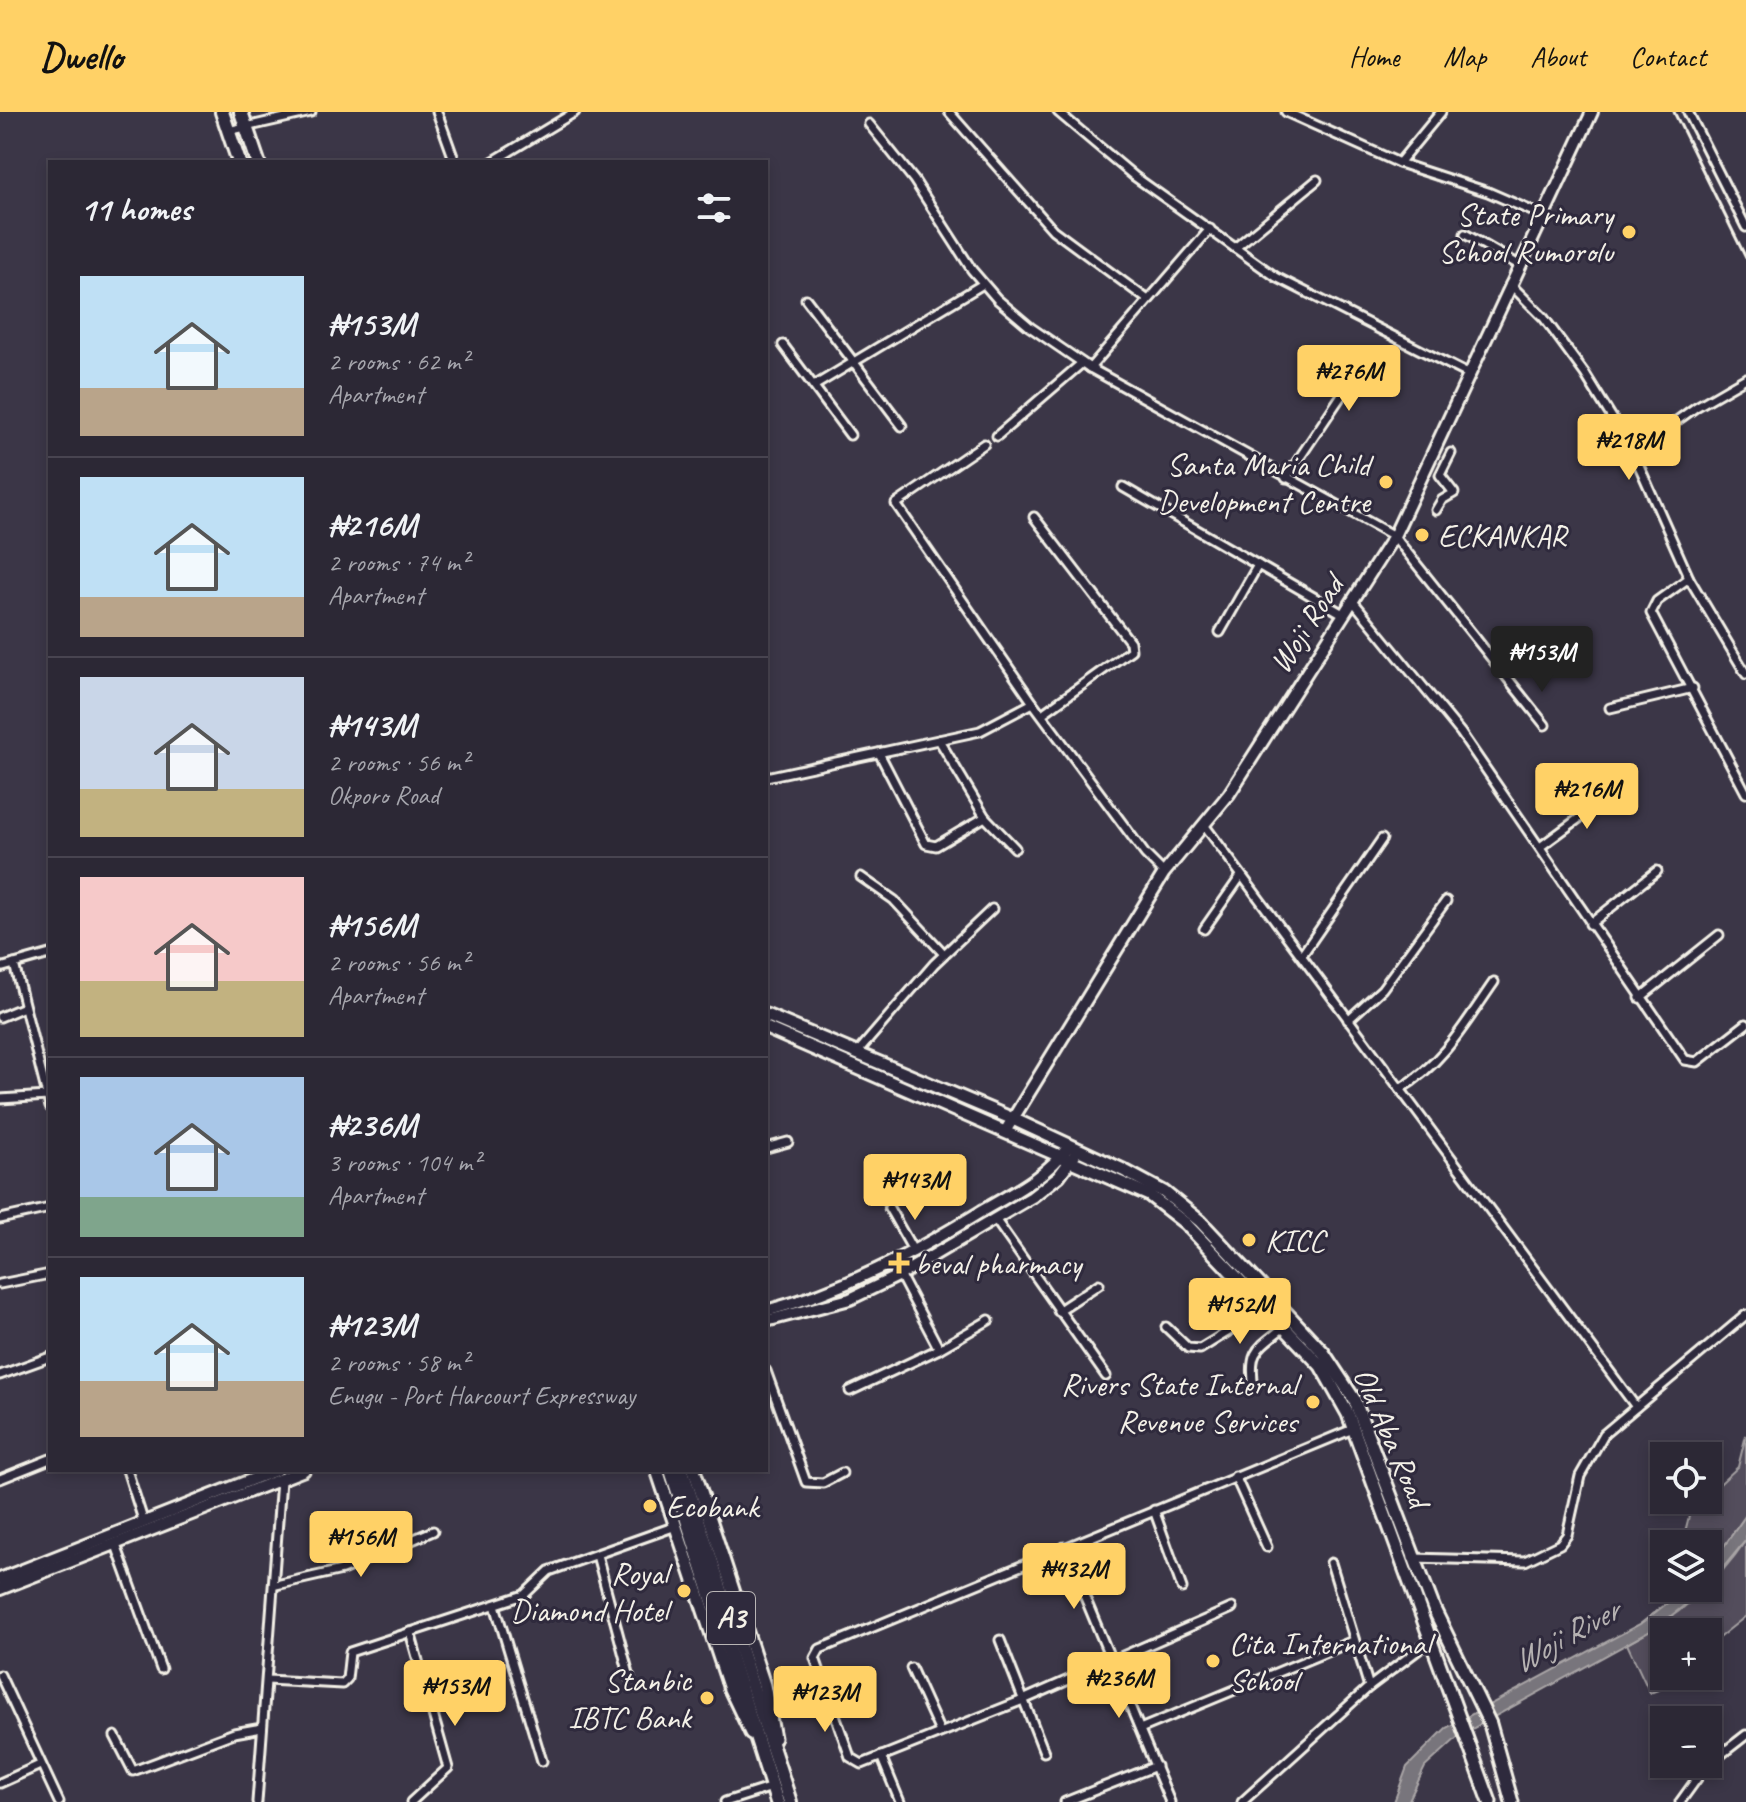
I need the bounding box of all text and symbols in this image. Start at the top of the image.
text: Dwello [40,33,123,80]
text: Home [1349,39,1399,74]
text: Map [1443,39,1486,74]
text: About [1530,39,1586,74]
text: Contact [1630,39,1706,74]
icon: filters [692,186,736,230]
text: 11 homes [80,187,191,230]
place label: State Primary School Rumorolu [1438,194,1616,272]
marker: State Primary School Rumorolu [1620,223,1638,241]
text: ₦153M [328,302,415,345]
icon: home [144,308,240,404]
text: 2 rooms · 62 m² [328,345,469,378]
pin: ₦276M [1293,345,1405,413]
text: ₦276M [1315,354,1383,387]
text: Apartment [328,378,424,411]
pin: ₦218M [1573,414,1685,482]
text: ₦218M [1596,423,1662,456]
place label: Santa Maria Child Development Centre [1158,444,1374,522]
marker: Santa Maria Child Development Centre [1377,473,1395,491]
text: ₦216M [328,503,416,546]
icon: home [144,509,240,605]
place label: ECKANKAR [1438,515,1569,556]
marker: ECKANKAR [1413,526,1431,544]
text: 2 rooms · 74 m² [328,546,469,579]
street label: Woji Road [1260,563,1356,681]
text: Apartment [328,579,424,612]
pin: ₦153M [1486,626,1598,694]
text: ₦153M [1509,635,1575,668]
text: ₦143M [328,703,415,746]
icon: home [144,709,240,805]
text: 2 rooms · 56 m² [328,746,469,779]
pin: ₦216M [1531,763,1643,831]
text: ₦216M [1553,772,1621,805]
text: Okporo Road [328,779,439,812]
text: ₦156M [328,903,416,946]
icon: home [144,909,240,1005]
text: 2 rooms · 56 m² [328,946,469,979]
text: Apartment [328,979,424,1012]
text: ₦236M [328,1103,416,1146]
icon: home [144,1109,240,1205]
text: 3 rooms · 104 m² [328,1146,480,1179]
pin: ₦143M [859,1154,971,1222]
text: ₦143M [882,1163,948,1196]
text: Apartment [328,1179,424,1212]
place label: KICC [1265,1220,1328,1261]
marker: KICC [1240,1231,1258,1249]
place label: beval pharmacy [915,1243,1084,1284]
marker: beval pharmacy [890,1254,908,1272]
pin: ₦152M [1184,1278,1296,1346]
text: ₦152M [1207,1287,1273,1320]
text: ₦123M [328,1303,415,1346]
icon: home [144,1309,240,1405]
text: 2 rooms · 58 m² [328,1346,469,1379]
street label: Old Aba Road [1344,1361,1441,1517]
place label: Rivers State Internal Revenue Services [1061,1364,1303,1442]
text: Enugu - Port Harcourt Expressway [328,1379,635,1412]
marker: Rivers State Internal Revenue Services [1304,1393,1322,1411]
map controls [1650,1442,1722,1778]
button: locate [1650,1442,1722,1514]
place label: Ecobank [666,1486,761,1527]
marker: Ecobank [641,1497,659,1515]
pin: ₦156M [305,1511,417,1579]
text: ₦156M [327,1520,395,1553]
button: layers [1650,1530,1722,1602]
pin: ₦432M [1018,1543,1130,1611]
text: ₦432M [1041,1552,1107,1585]
place label: Royal Diamond Hotel [511,1553,674,1631]
marker: Royal Diamond Hotel [675,1582,693,1600]
water label: Woji River [1504,1586,1631,1682]
road number: A3 [707,1592,755,1644]
button: + [1650,1618,1722,1690]
place label: Cita International School [1229,1623,1437,1701]
pin: ₦236M [1063,1652,1175,1720]
marker: Cita International School [1204,1652,1222,1670]
pin: ₦153M [399,1660,511,1728]
place label: Stanbic IBTC Bank [568,1660,693,1738]
text: ₦236M [1085,1661,1153,1694]
pin: ₦123M [769,1666,881,1734]
text: ₦153M [422,1669,488,1702]
text: ₦123M [792,1675,858,1708]
marker: Stanbic IBTC Bank [698,1689,716,1707]
button: − [1650,1706,1722,1778]

